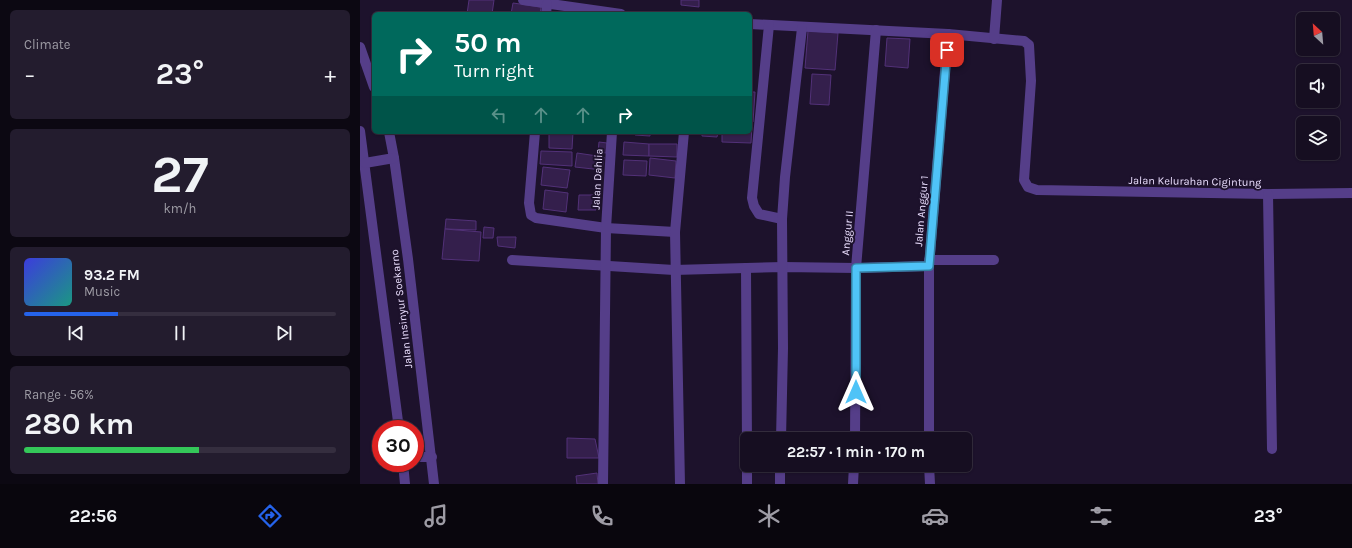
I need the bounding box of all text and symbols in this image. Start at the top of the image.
north arrow [1296,12,1340,56]
map controls [1296,12,1340,160]
text: 50 m [454,26,522,59]
icon: right [388,28,440,80]
pin [930,33,964,67]
text: Climate [24,37,70,52]
icon: arrive [936,39,958,61]
text: 23° [156,56,204,92]
text: Turn right [454,60,534,82]
text: − [24,62,36,88]
text: + [324,62,336,88]
button: sound [1296,64,1340,108]
icon: left [488,104,510,126]
icon: ahead [530,104,552,126]
icon: ahead [572,104,594,126]
icon: right [614,104,636,126]
button: layers [1296,116,1340,160]
text: 27 [151,144,209,205]
street label: Jalan Dahlia [589,148,606,210]
street label: Jalan Kelurahan Cigintung [1129,174,1262,189]
street label: Jalan Anggur 1 [912,175,931,247]
text: km/h [164,201,196,216]
street label: Anggur II [839,210,856,256]
street label: Jalan Insinyur Soekarno [388,249,415,369]
text: 93.2 FM [84,266,140,284]
text: Music [84,284,120,299]
icon: previous [65,322,87,344]
icon: pause [169,322,191,344]
icon: next [273,322,295,344]
position arrow [835,371,877,413]
text: Range · 56% [24,387,94,402]
text: 280 km [24,406,134,442]
speed limit sign: 30 [372,420,424,472]
text: 22:57 · 1 min · 170 m [787,443,925,461]
icon: directions [256,502,284,530]
icon: music [422,502,450,530]
icon: phone [588,502,616,530]
icon: climate [755,502,783,530]
icon: car [921,502,949,530]
icon: filters [1087,502,1115,530]
text: 22:56 [69,505,117,527]
text: 23° [1254,505,1283,527]

